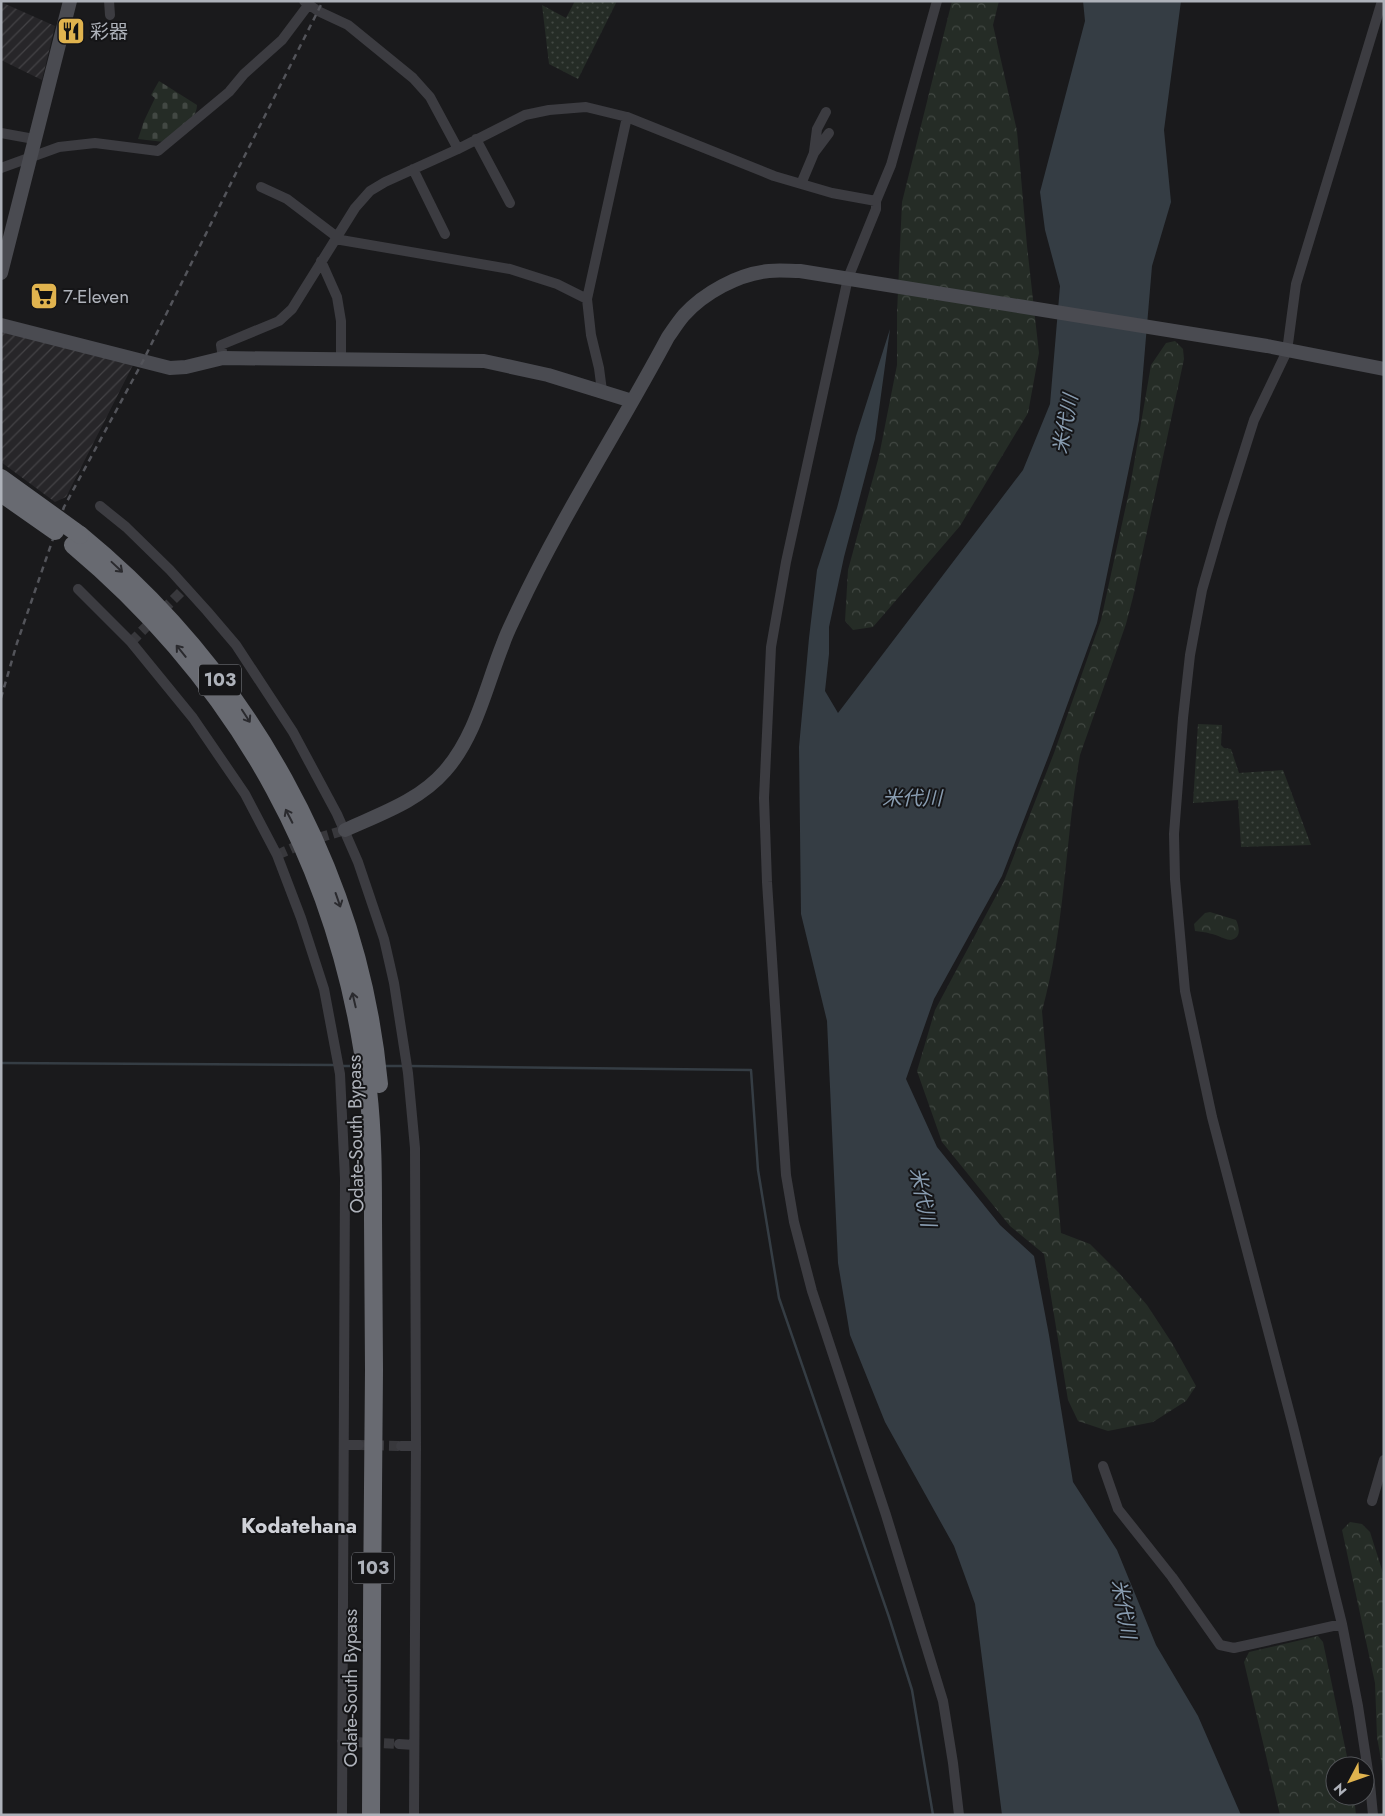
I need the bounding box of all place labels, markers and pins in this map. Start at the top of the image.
restaurant icon: 彩器 [56,16,86,46]
place label: 彩器 [90,18,128,45]
supermarket icon: 7-Eleven [29,281,59,311]
place label: 7-Eleven [63,283,129,310]

